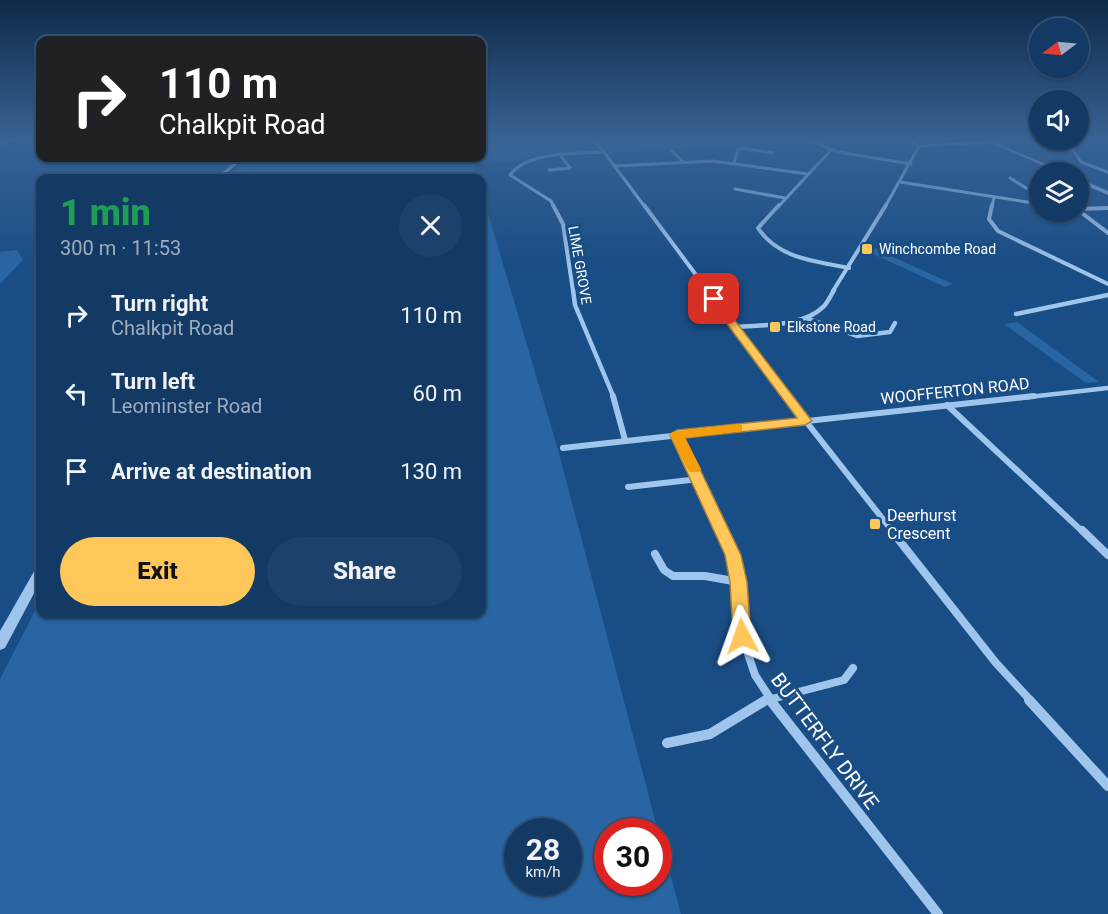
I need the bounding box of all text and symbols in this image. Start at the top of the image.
north arrow [1029,18,1089,78]
map controls [1029,18,1089,222]
text: 110 m [159,59,278,108]
icon: right [60,60,138,138]
button: sound [1029,90,1089,150]
text: Chalkpit Road [159,109,326,141]
button: layers [1029,162,1089,222]
text: 1 min [60,192,151,234]
button: close [399,194,462,257]
street label: LIME GROVE [565,224,595,306]
text: 300 m · 11:53 [60,236,181,260]
place label: Winchcombe Road [879,241,996,257]
marker: Winchcombe Road [860,242,874,256]
pin [688,273,739,324]
icon: arrive [697,282,730,315]
text: Turn right [111,291,208,316]
icon: right [60,299,93,332]
text: 110 m [400,303,462,328]
text: Chalkpit Road [111,316,234,340]
place label: Elkstone Road [787,319,876,335]
marker: Elkstone Road [768,320,782,334]
text: Turn left [111,369,195,394]
street label: WOOFFERTON ROAD [880,374,1030,408]
icon: left [60,377,93,410]
text: 60 m [413,381,462,406]
text: Leominster Road [111,394,262,418]
icon: arrive [60,455,93,488]
text: Arrive at destination [111,459,312,484]
text: 130 m [400,459,462,484]
place label: Deerhurst Crescent [887,506,956,543]
marker: Deerhurst Crescent [868,517,882,531]
button: Exit [60,537,255,606]
button: Share [267,537,462,606]
position arrow [710,604,774,668]
street label: BUTTERFLY DRIVE [766,668,884,814]
speed limit sign: 30 [594,818,672,896]
text: 28 [526,832,560,867]
text: km/h [525,863,561,881]

